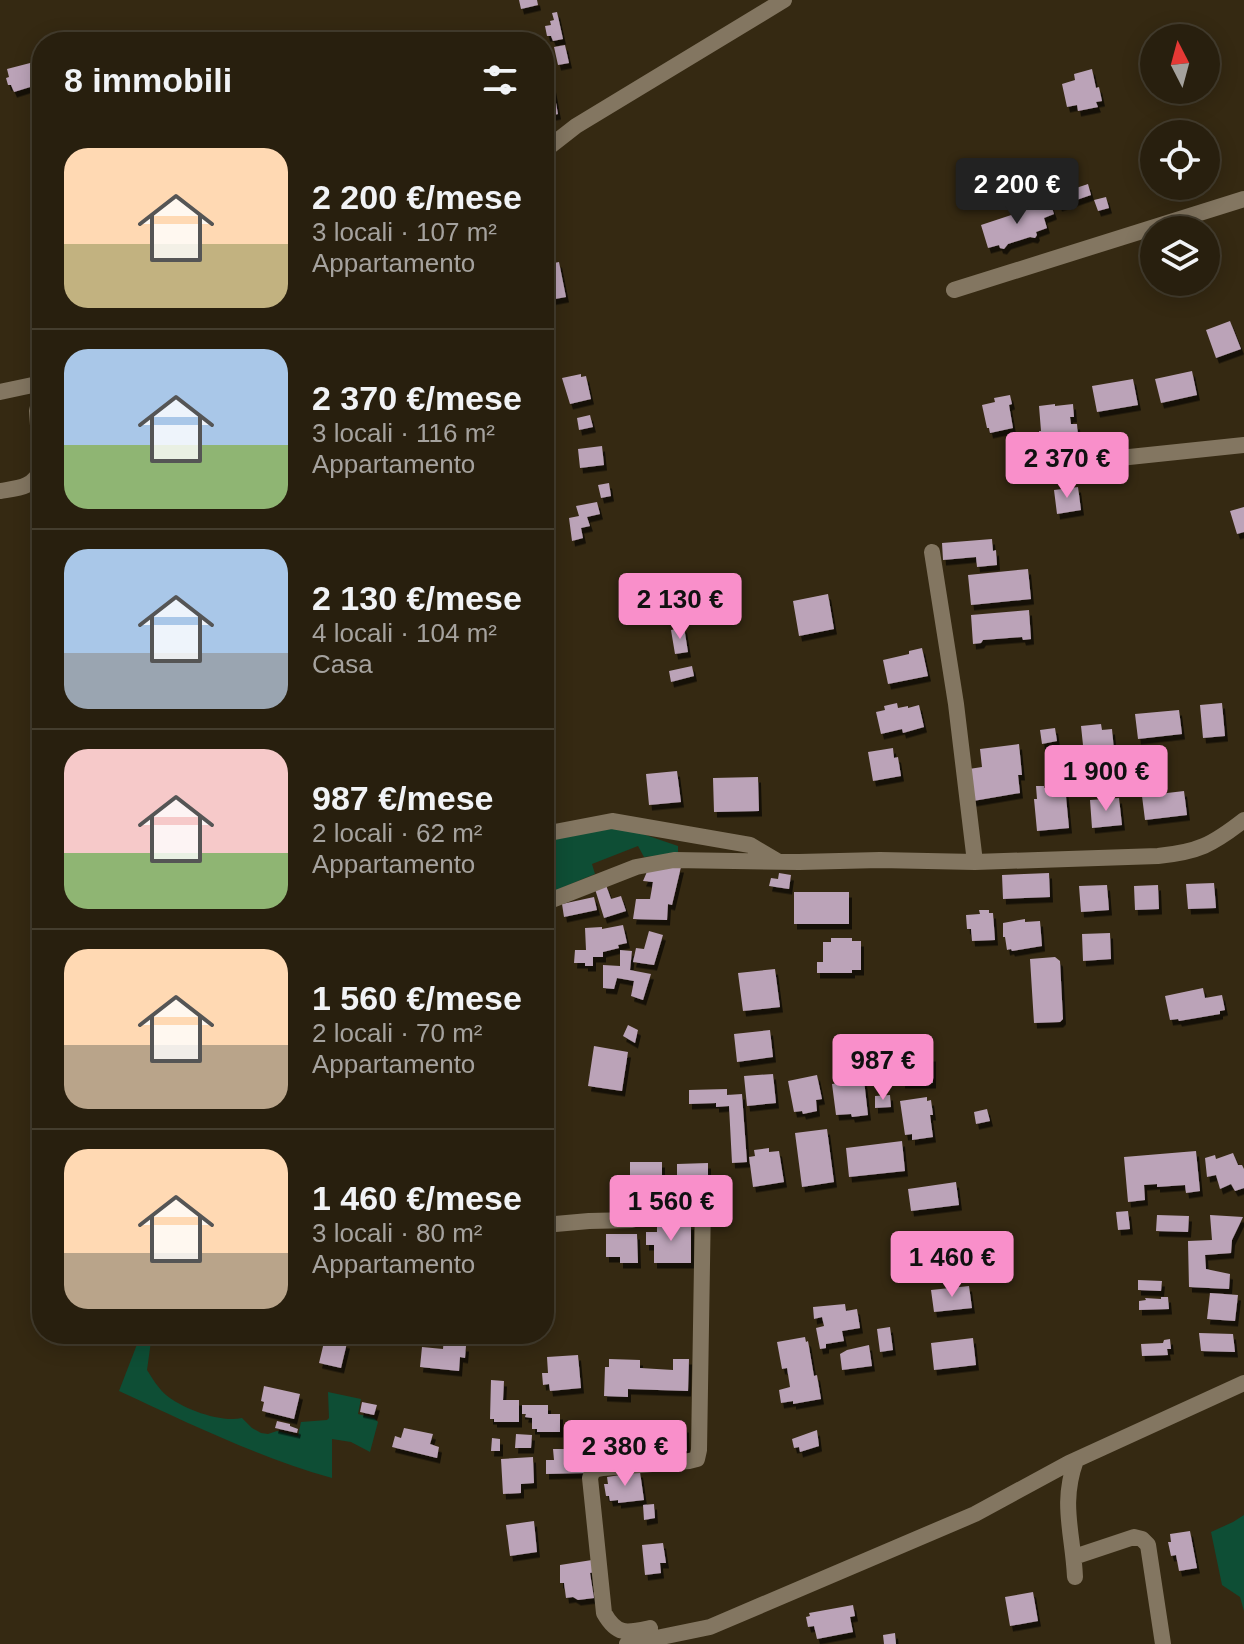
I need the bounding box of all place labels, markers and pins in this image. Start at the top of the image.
pin: 2 200 € [943,158,1091,226]
pin: 2 370 € [993,432,1141,500]
pin: 2 130 € [606,573,754,641]
pin: 1 900 € [1032,745,1180,813]
pin: 987 € [827,1034,939,1102]
pin: 1 560 € [597,1175,745,1243]
pin: 1 460 € [878,1231,1026,1299]
pin: 2 380 € [551,1420,699,1488]

